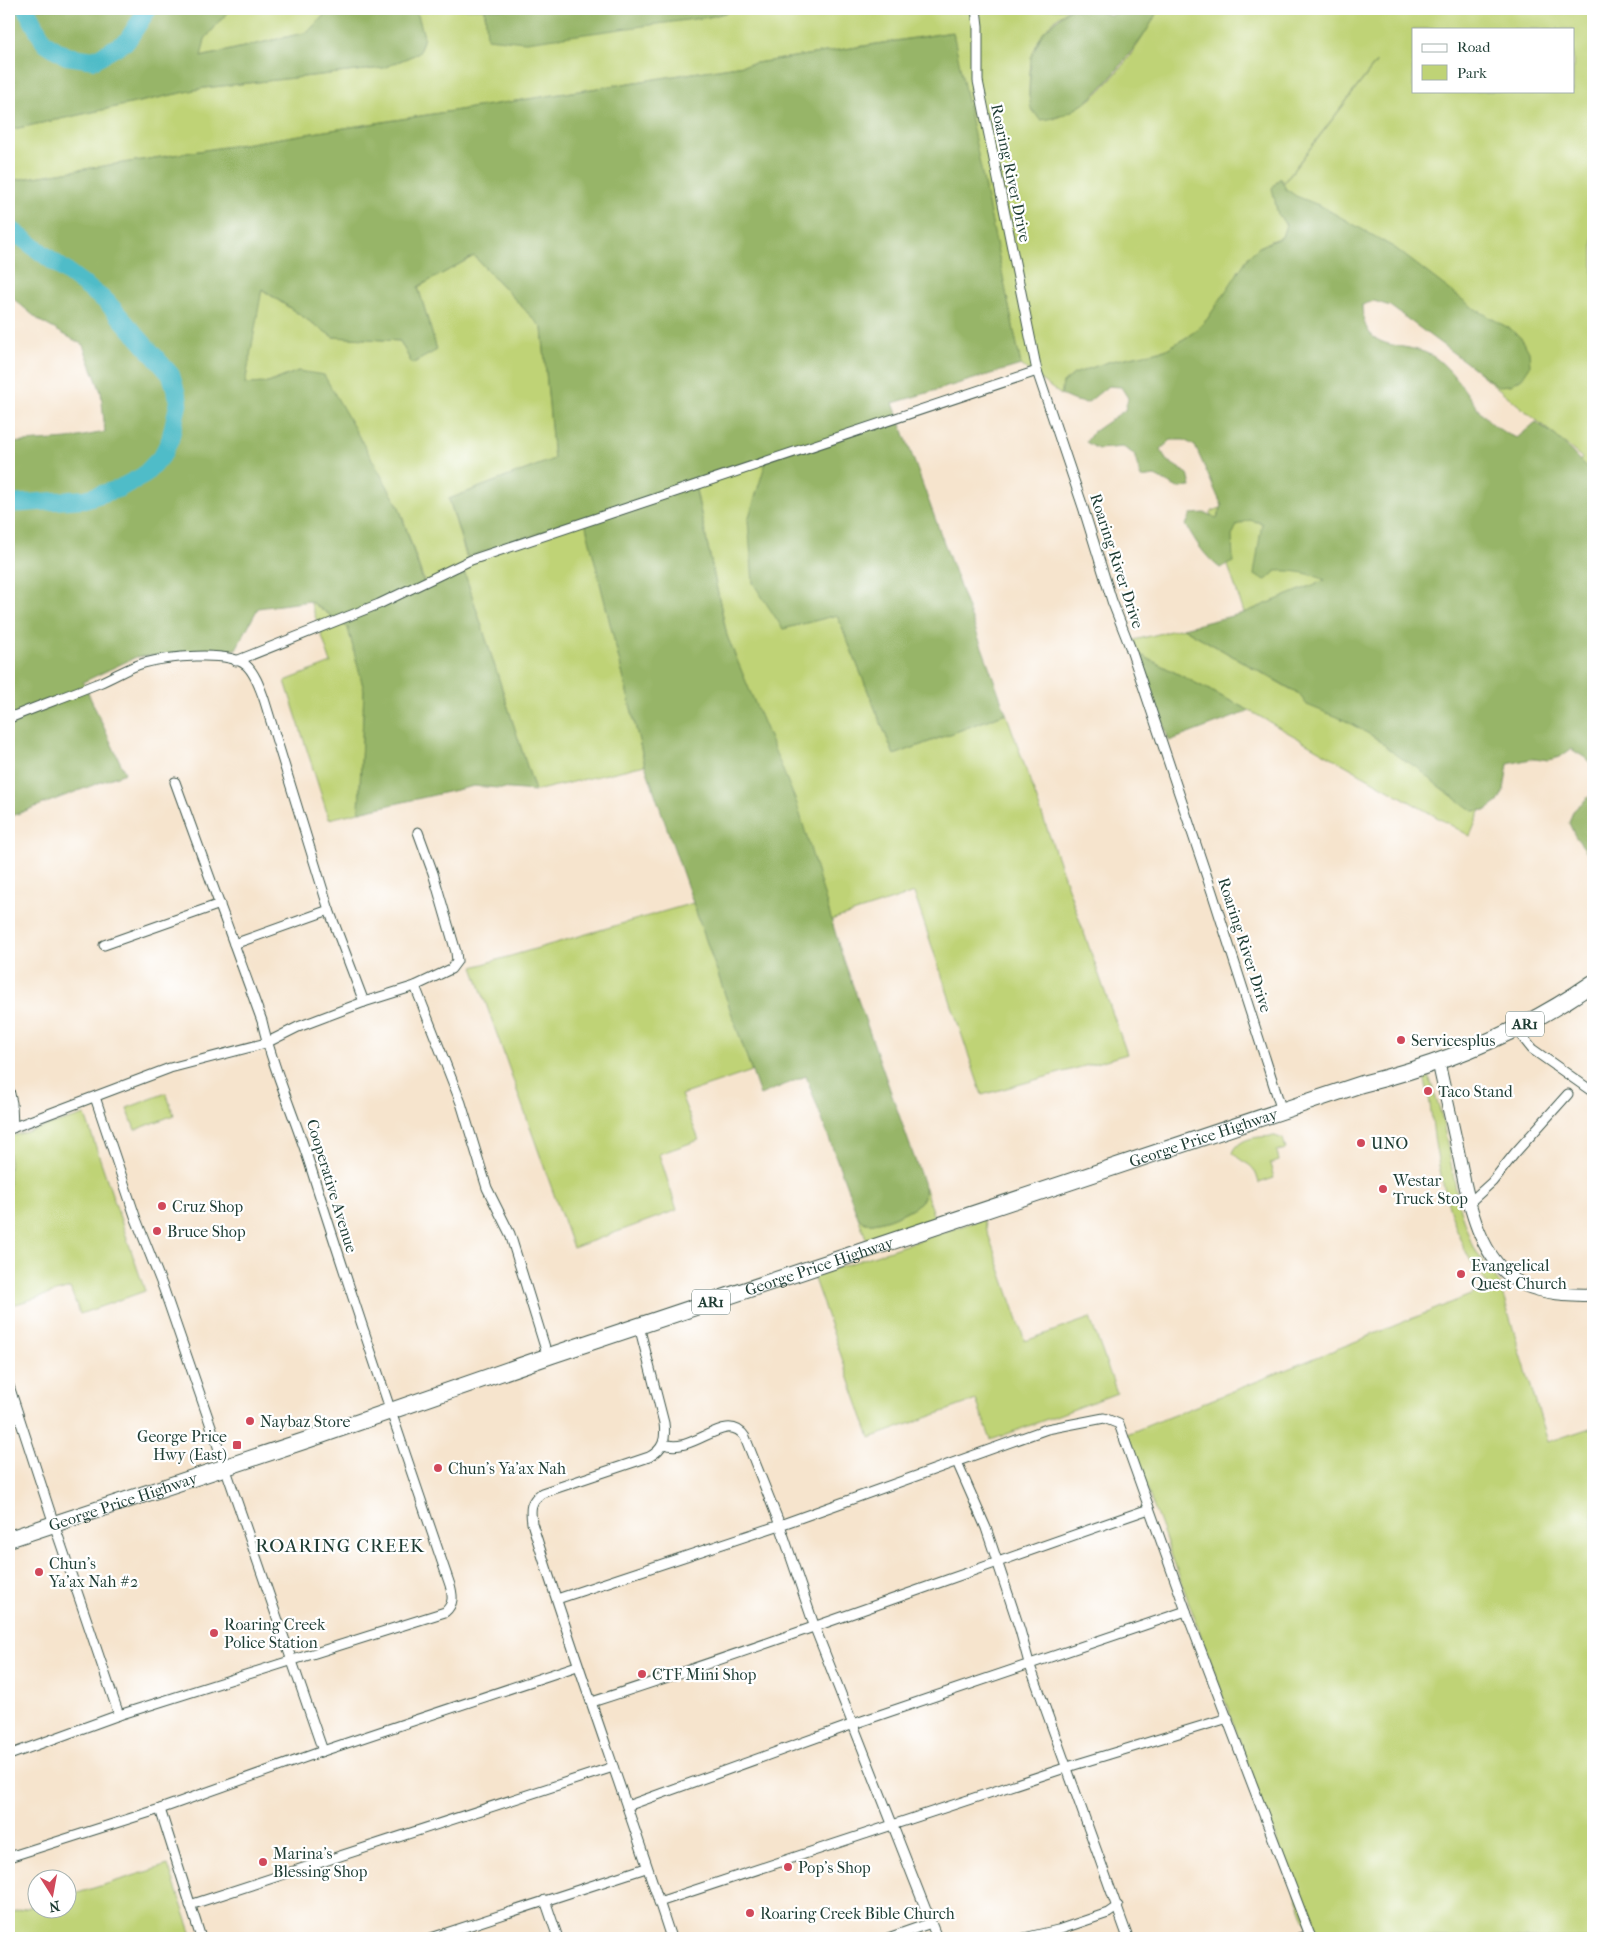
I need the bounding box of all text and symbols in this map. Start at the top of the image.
legend [1412,28,1574,92]
text: Road [1457,38,1491,56]
text: Park [1457,64,1487,82]
street label: Roaring River Drive [987,102,1035,244]
street label: Roaring River Drive [1086,491,1148,631]
street label: Roaring River Drive [1214,875,1276,1015]
road number: AR1 [1506,1012,1544,1036]
place label: Servicesplus [1411,1031,1495,1050]
marker: Servicesplus [1395,1034,1407,1046]
place label: Taco Stand [1438,1082,1513,1101]
marker: Taco Stand [1422,1085,1434,1097]
street label: George Price Highway [1127,1103,1280,1171]
street label: Cooperative Avenue [303,1117,361,1255]
place label: UNO [1371,1134,1408,1153]
marker: UNO [1355,1137,1367,1149]
place label: Westar Truck Stop [1392,1171,1468,1208]
marker: Westar Truck Stop [1377,1183,1389,1195]
place label: Cruz Shop [172,1197,243,1216]
marker: Cruz Shop [156,1200,168,1212]
place label: Bruce Shop [167,1222,246,1241]
marker: Bruce Shop [151,1225,163,1237]
street label: George Price Highway [742,1232,896,1299]
place label: Evangelical Quest Church [1471,1256,1567,1293]
marker: Evangelical Quest Church [1455,1268,1467,1280]
road number: AR1 [692,1290,730,1314]
place label: Naybaz Store [260,1412,350,1431]
marker: Naybaz Store [244,1415,256,1427]
place label: George Price Hwy (East) [137,1427,227,1464]
marker: George Price Hwy (East) [231,1439,243,1451]
place label: Chun's Ya'ax Nah [448,1459,566,1478]
marker: Chun's Ya'ax Nah [432,1462,444,1474]
street label: George Price Highway [46,1468,200,1535]
district label: ROARING CREEK [255,1535,425,1557]
place label: Chun's Ya'ax Nah #2 [48,1554,138,1591]
marker: Chun's Ya'ax Nah #2 [33,1566,45,1578]
place label: Roaring Creek Police Station [224,1615,326,1652]
marker: Roaring Creek Police Station [208,1627,220,1639]
place label: CTF Mini Shop [652,1665,757,1684]
marker: CTF Mini Shop [636,1668,648,1680]
place label: Marina's Blessing Shop [273,1844,368,1881]
marker: Marina's Blessing Shop [257,1856,269,1868]
place label: Pop's Shop [798,1858,871,1877]
marker: Pop's Shop [782,1861,794,1873]
north arrow [28,1870,78,1920]
text: N [47,1897,61,1916]
place label: Roaring Creek Bible Church [760,1904,955,1923]
marker: Roaring Creek Bible Church [744,1907,756,1919]

